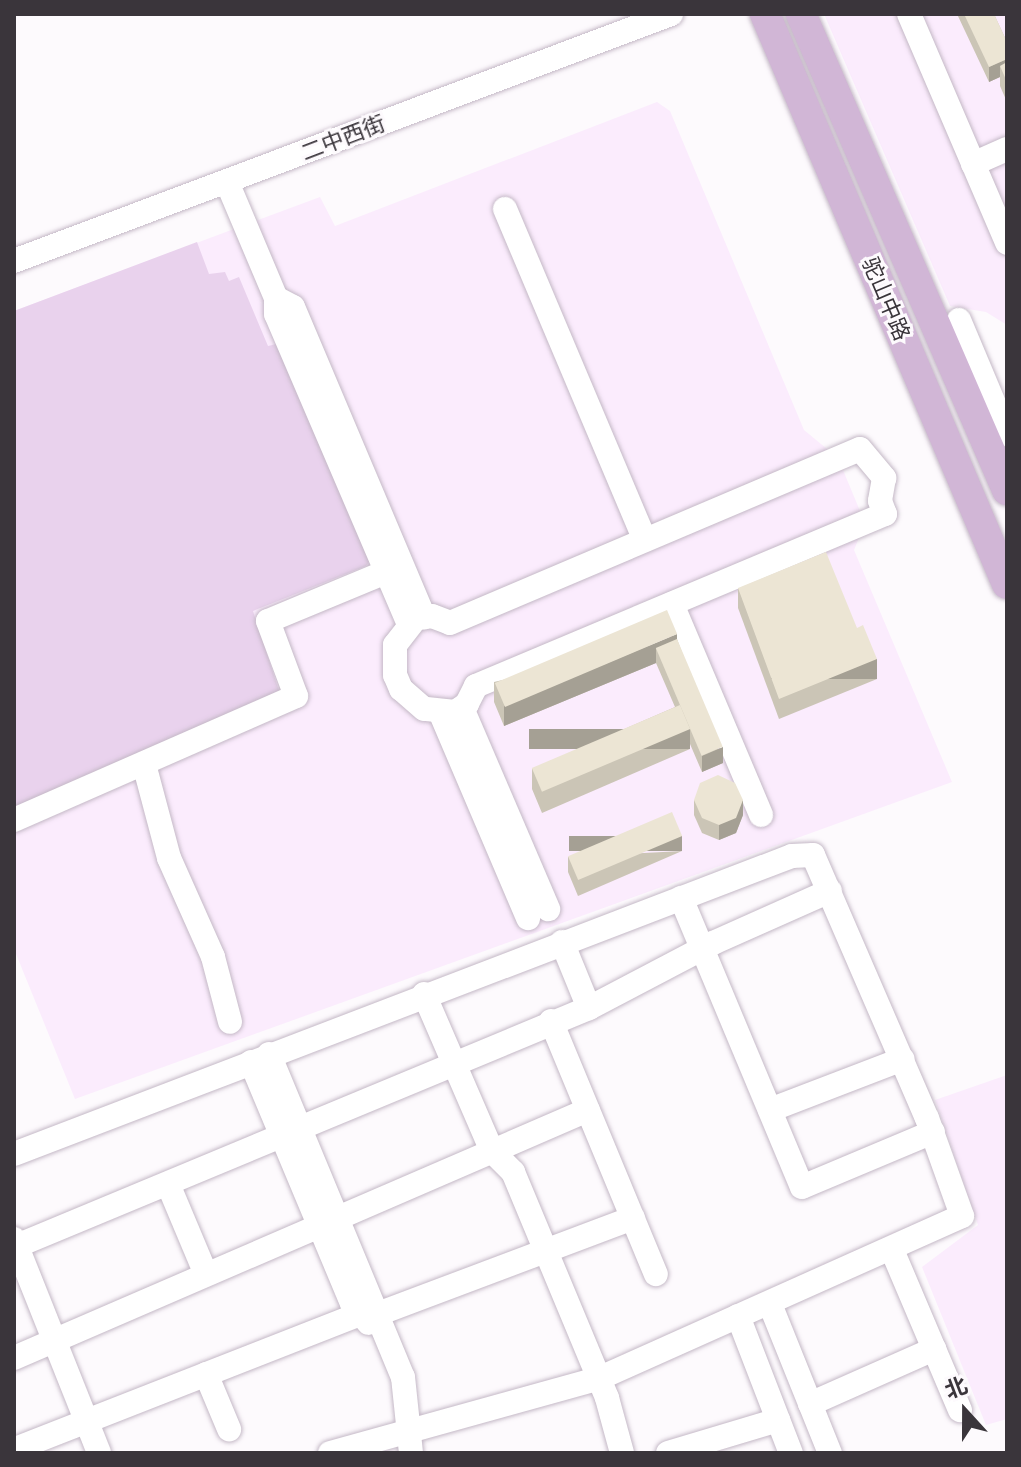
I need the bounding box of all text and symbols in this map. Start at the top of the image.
street label: 二中西街 [297,110,389,166]
street label: 驼山中路 [857,253,915,345]
north arrow [925,1371,1005,1451]
text: 北 [941,1372,971,1405]

